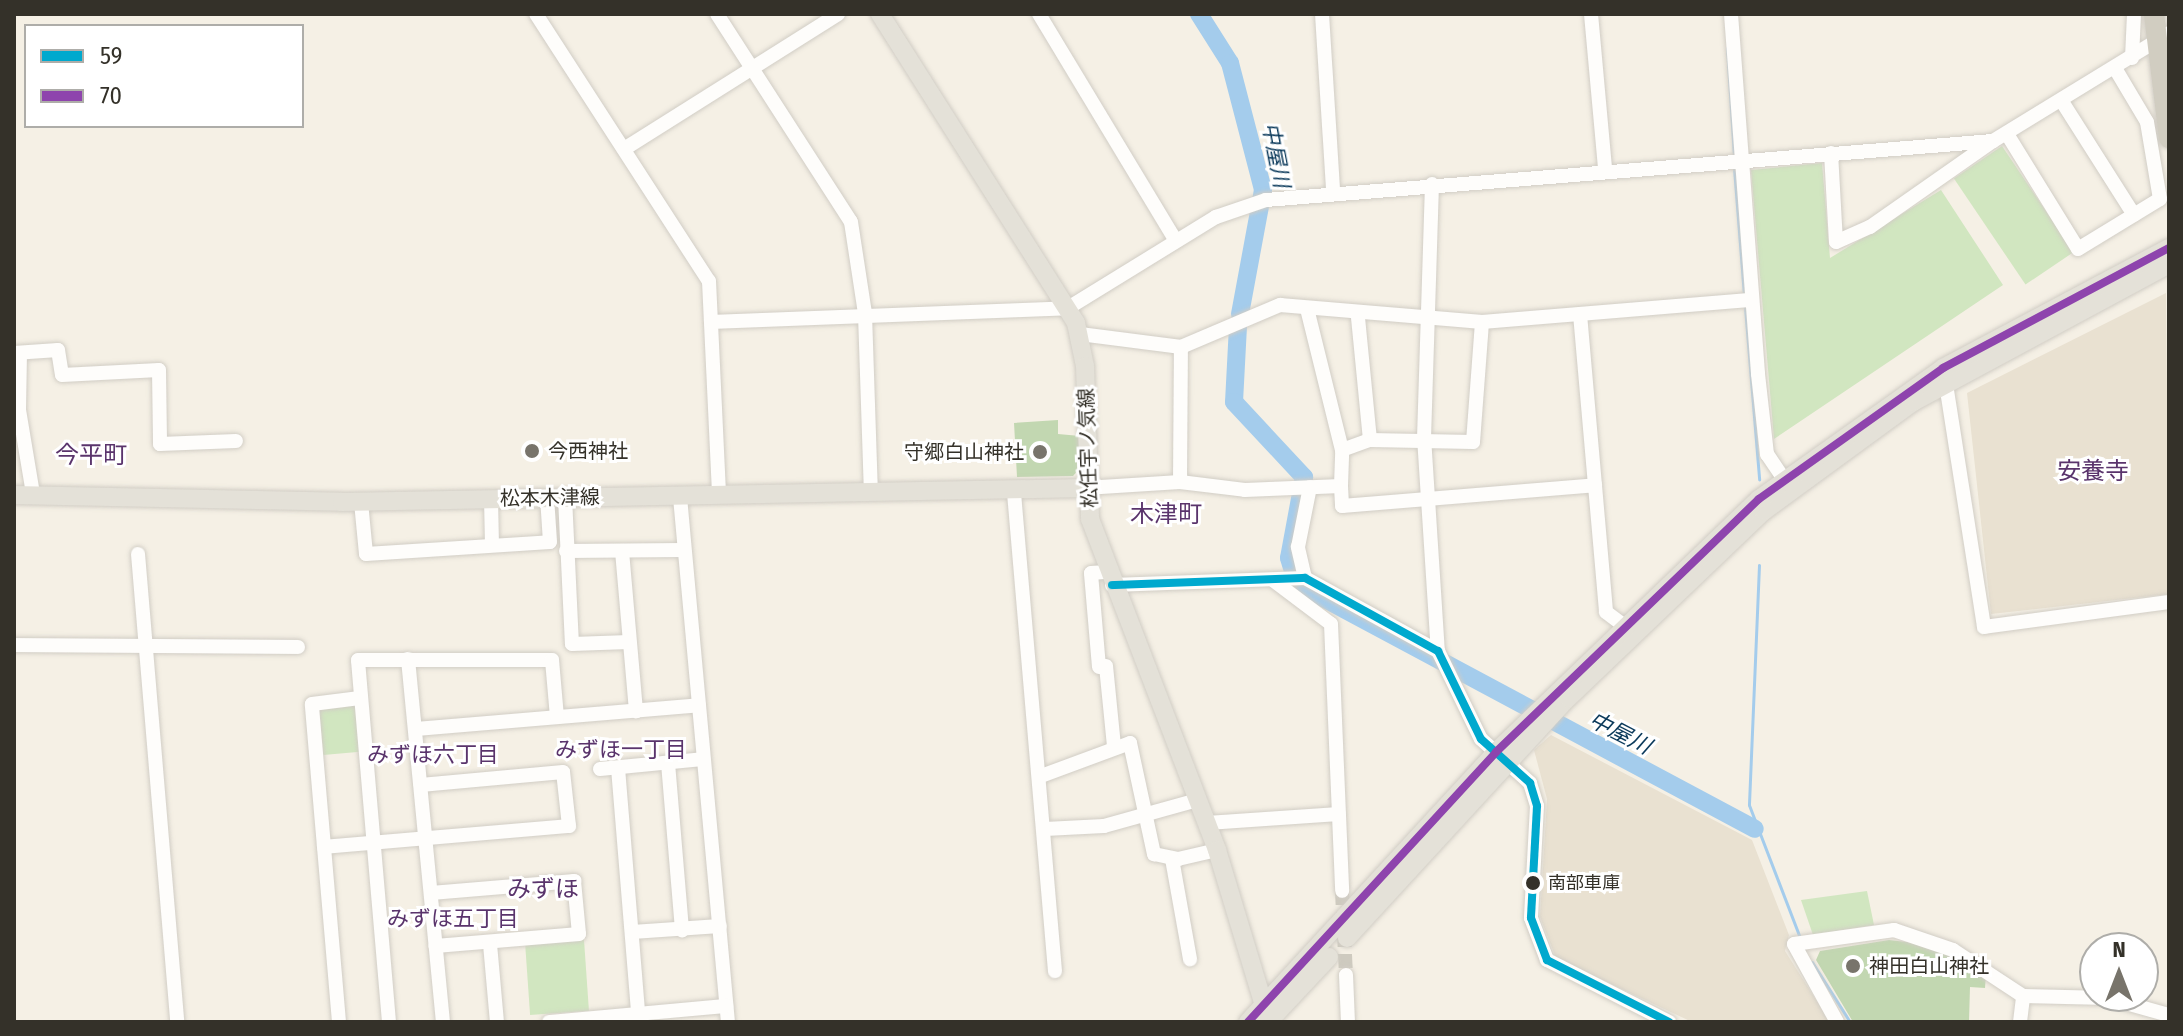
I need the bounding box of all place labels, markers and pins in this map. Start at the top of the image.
place label: 今西神社 [548,439,628,463]
place label: 守郷白山神社 [904,440,1024,464]
marker: 今西神社 [523,442,541,460]
marker: 守郷白山神社 [1031,443,1049,461]
place label: 南部車庫 [1548,872,1620,894]
marker: 南部車庫 [1525,875,1541,891]
place label: 神田白山神社 [1869,954,1989,978]
marker: 神田白山神社 [1844,957,1862,975]

